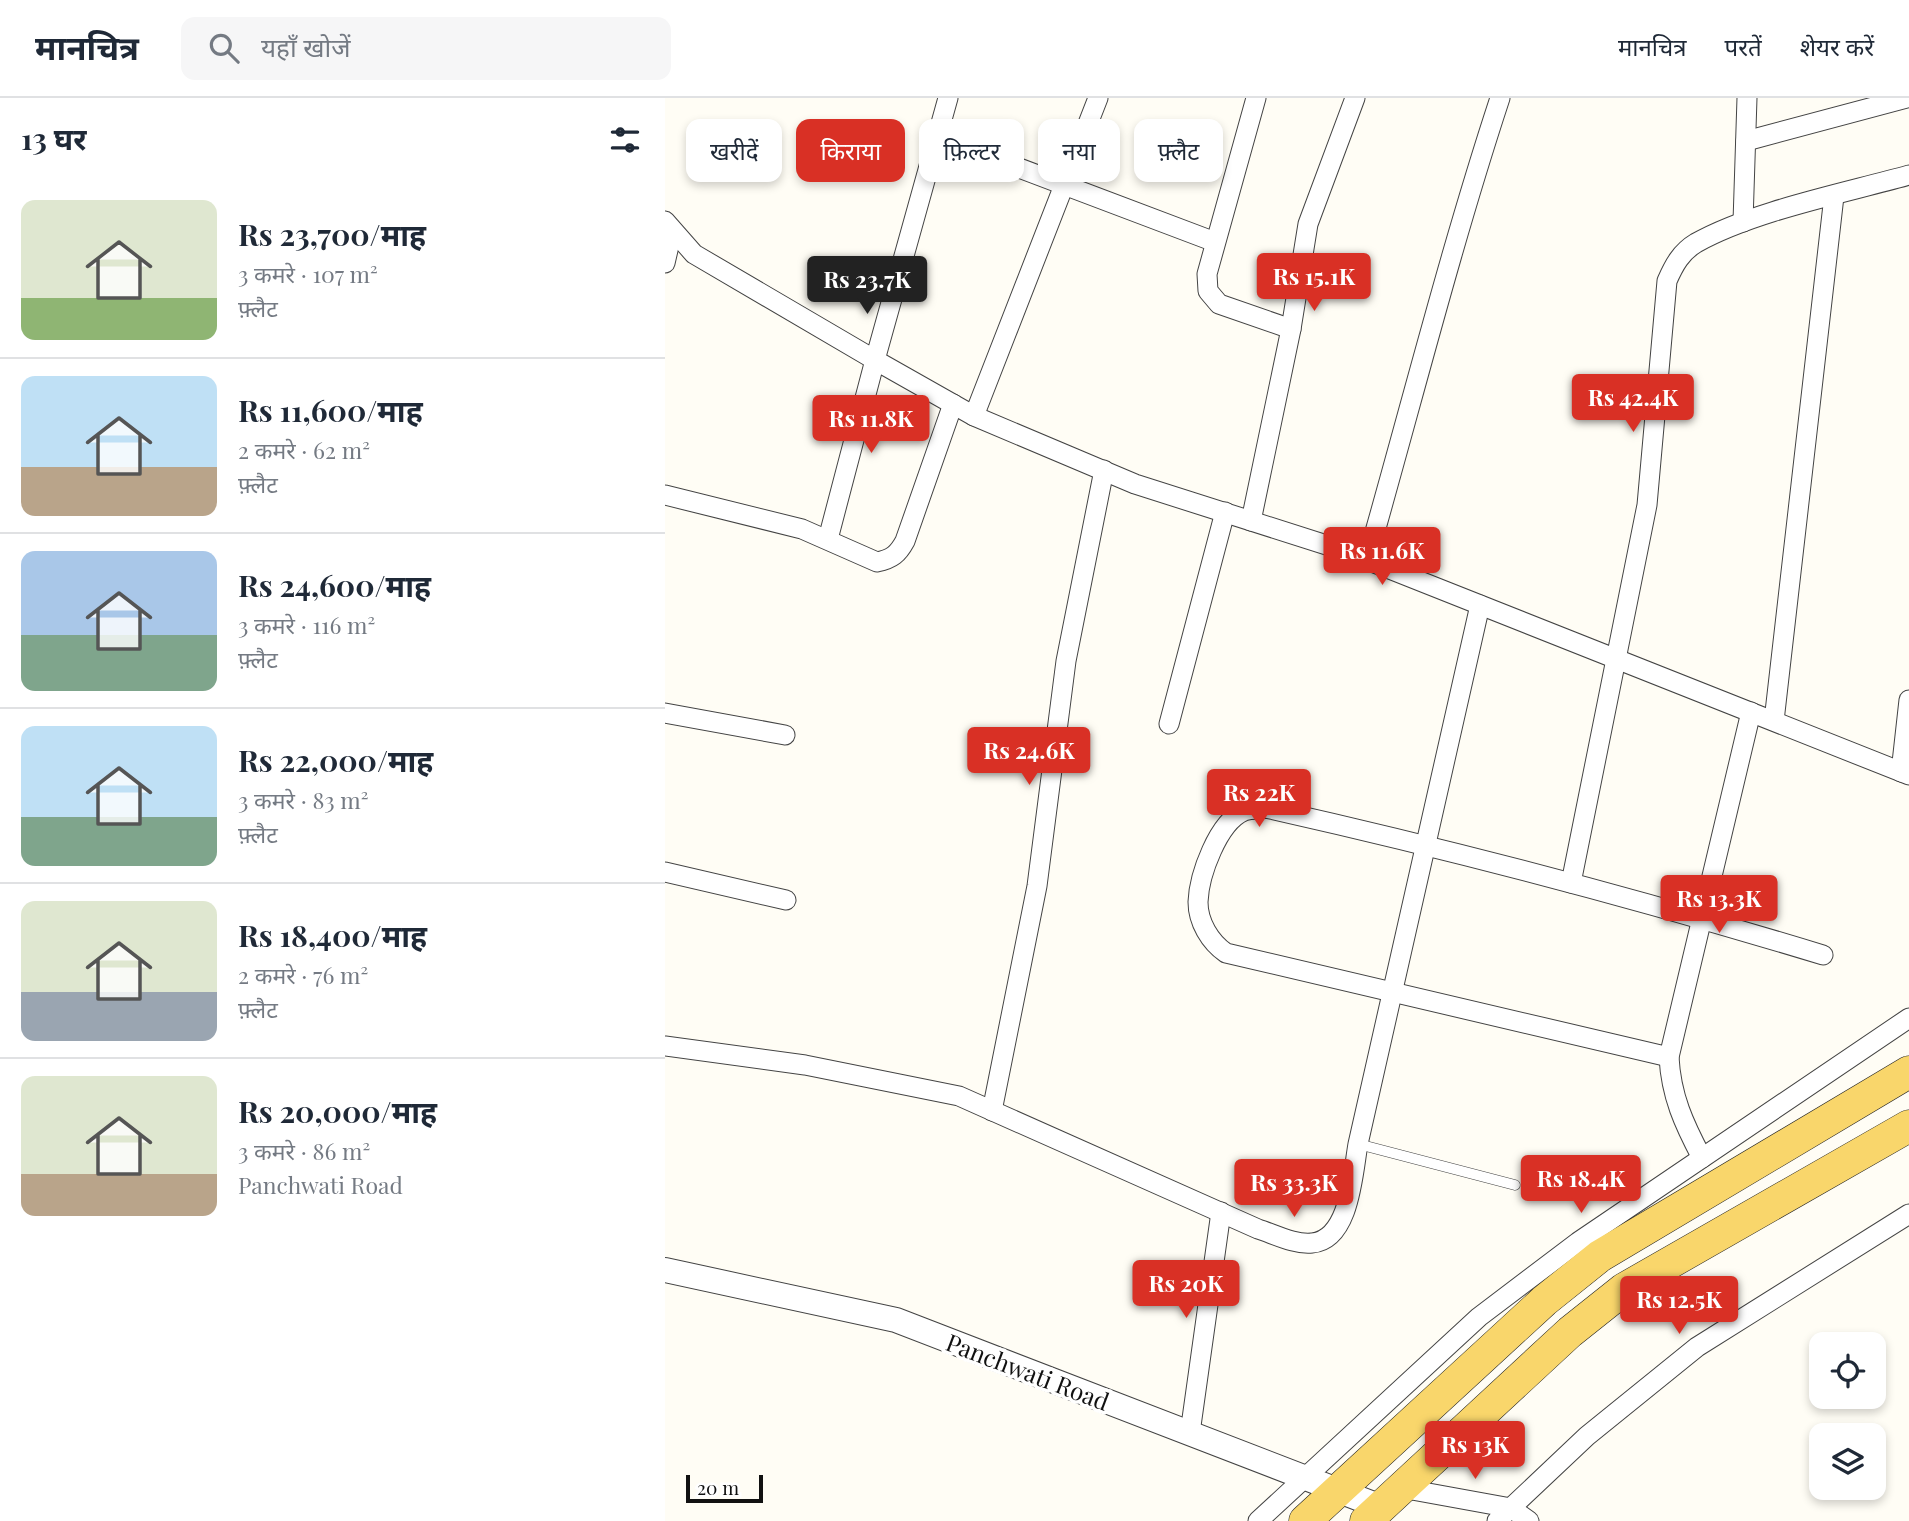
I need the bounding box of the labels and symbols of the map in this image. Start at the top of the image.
pin: Rs 15.1K [1242,254,1386,313]
pin: Rs 23.7K [795,256,939,316]
pin: Rs 42.4K [1561,374,1705,434]
pin: Rs 11.8K [799,396,943,455]
pin: Rs 11.6K [1310,528,1454,587]
pin: Rs 24.6K [957,728,1101,787]
pin: Rs 22K [1202,770,1316,829]
pin: Rs 13.3K [1647,876,1791,935]
pin: Rs 18.4K [1509,1156,1653,1215]
pin: Rs 33.3K [1222,1160,1366,1219]
pin: Rs 20K [1129,1260,1243,1320]
pin: Rs 12.5K [1607,1276,1751,1336]
street label: Panchwati Road [942,1325,1114,1417]
pin: Rs 13K [1418,1422,1532,1481]
scale bar [686,1472,763,1504]

